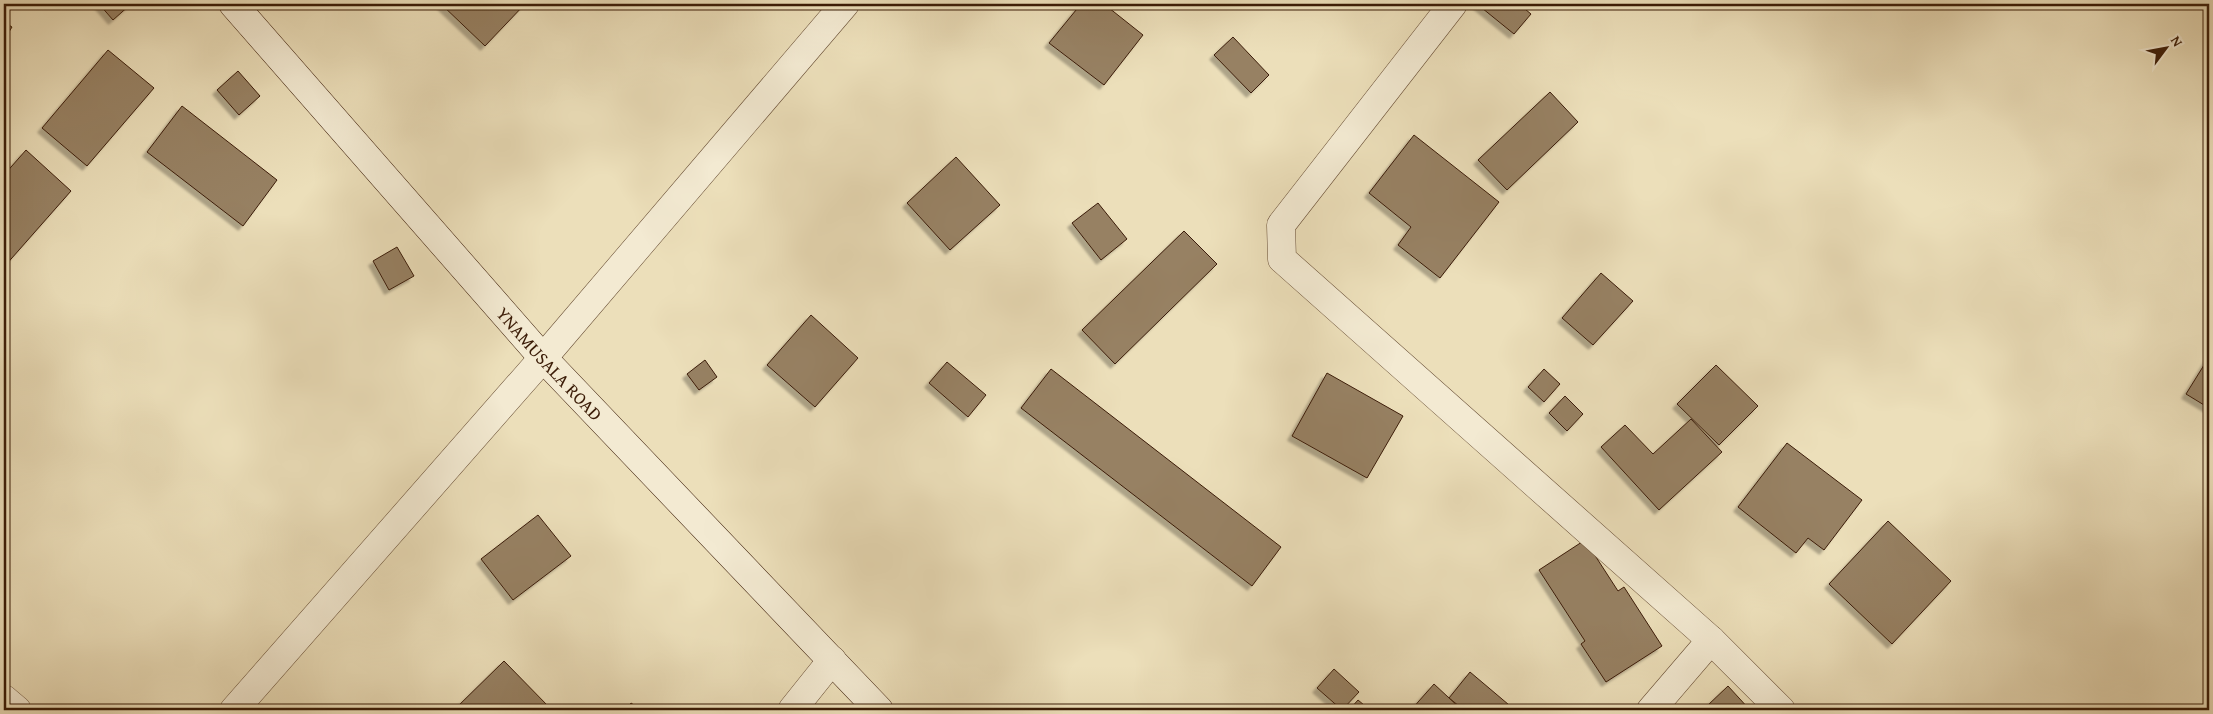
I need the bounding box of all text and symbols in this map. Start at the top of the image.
north arrow [2140,22,2190,72]
text: N [2166,32,2188,51]
street label: YNAMUSALA ROAD [490,300,609,426]

